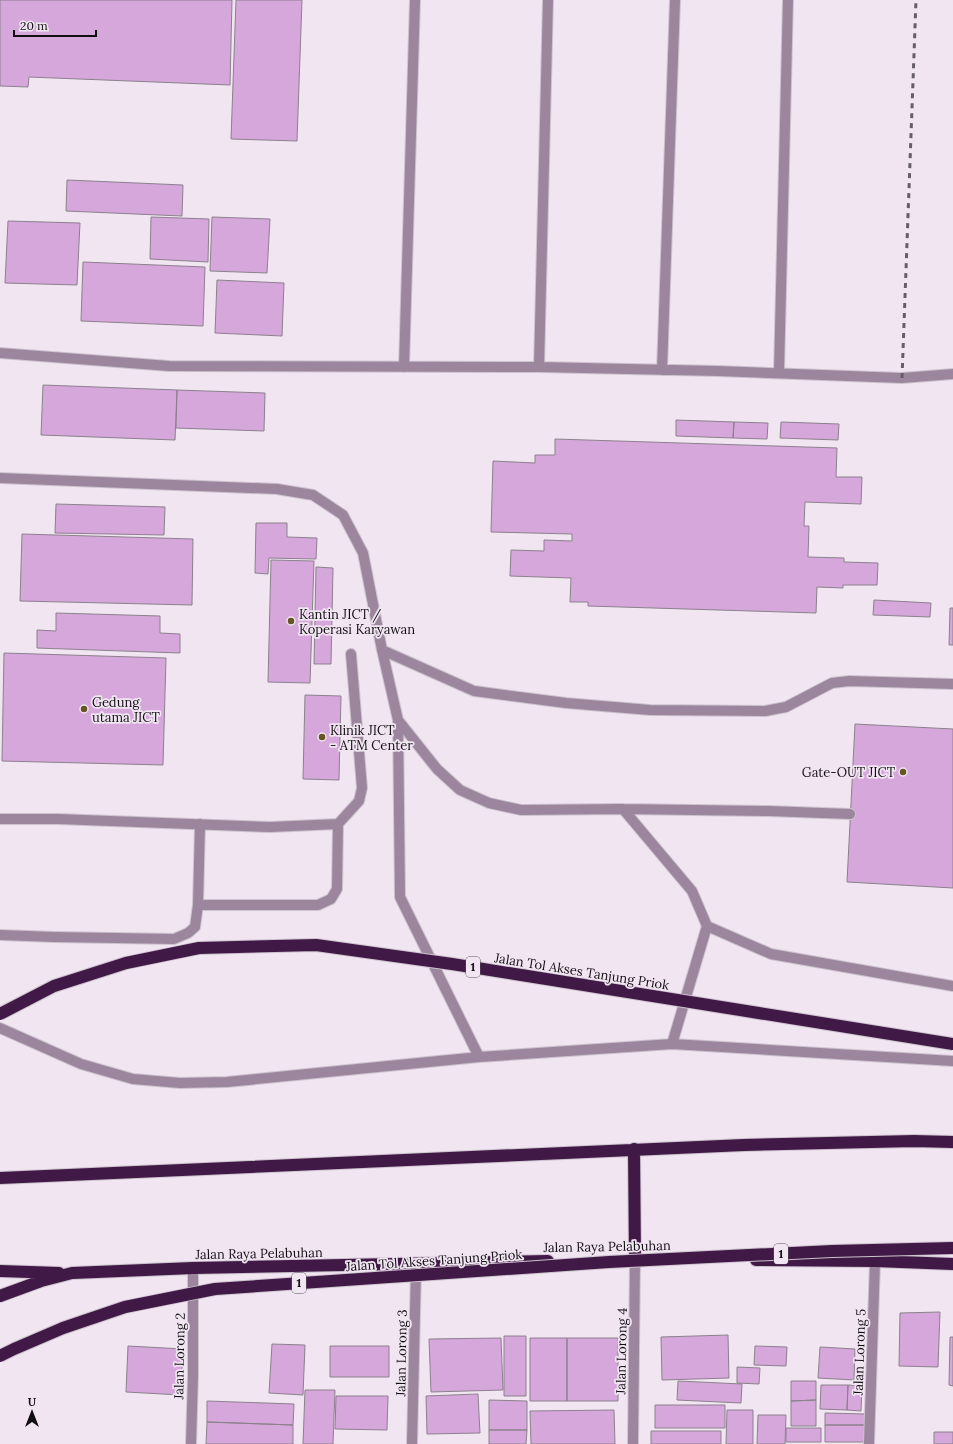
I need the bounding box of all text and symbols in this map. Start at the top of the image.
scale bar [14,12,96,38]
text: 20 m [20,18,48,33]
place label: Kantin JICT / Koperasi Karyawan [299,606,415,638]
marker: Kantin JICT / Koperasi Karyawan [286,616,296,626]
place label: Gedung utama JICT [92,694,160,726]
marker: Gedung utama JICT [79,704,89,714]
place label: Klinik JICT - ATM Center [330,722,413,754]
marker: Klinik JICT - ATM Center [317,732,327,742]
place label: Gate-OUT JICT [802,764,896,781]
marker: Gate-OUT JICT [898,767,908,777]
street label: Jalan Tol Akses Tanjung Priok [492,949,671,994]
road number: 1 [466,957,480,977]
street label: Jalan Raya Pelabuhan [542,1237,671,1256]
street label: Jalan Raya Pelabuhan [194,1244,323,1263]
road number: 1 [774,1244,788,1264]
street label: Jalan Tol Akses Tanjung Priok [344,1246,523,1275]
road number: 1 [292,1273,306,1293]
street label: Jalan Lorong 4 [612,1307,631,1396]
street label: Jalan Lorong 5 [849,1308,870,1397]
street label: Jalan Lorong 3 [392,1309,411,1398]
street label: Jalan Lorong 2 [170,1313,189,1400]
north arrow [12,1392,52,1432]
text: U [28,1395,37,1409]

